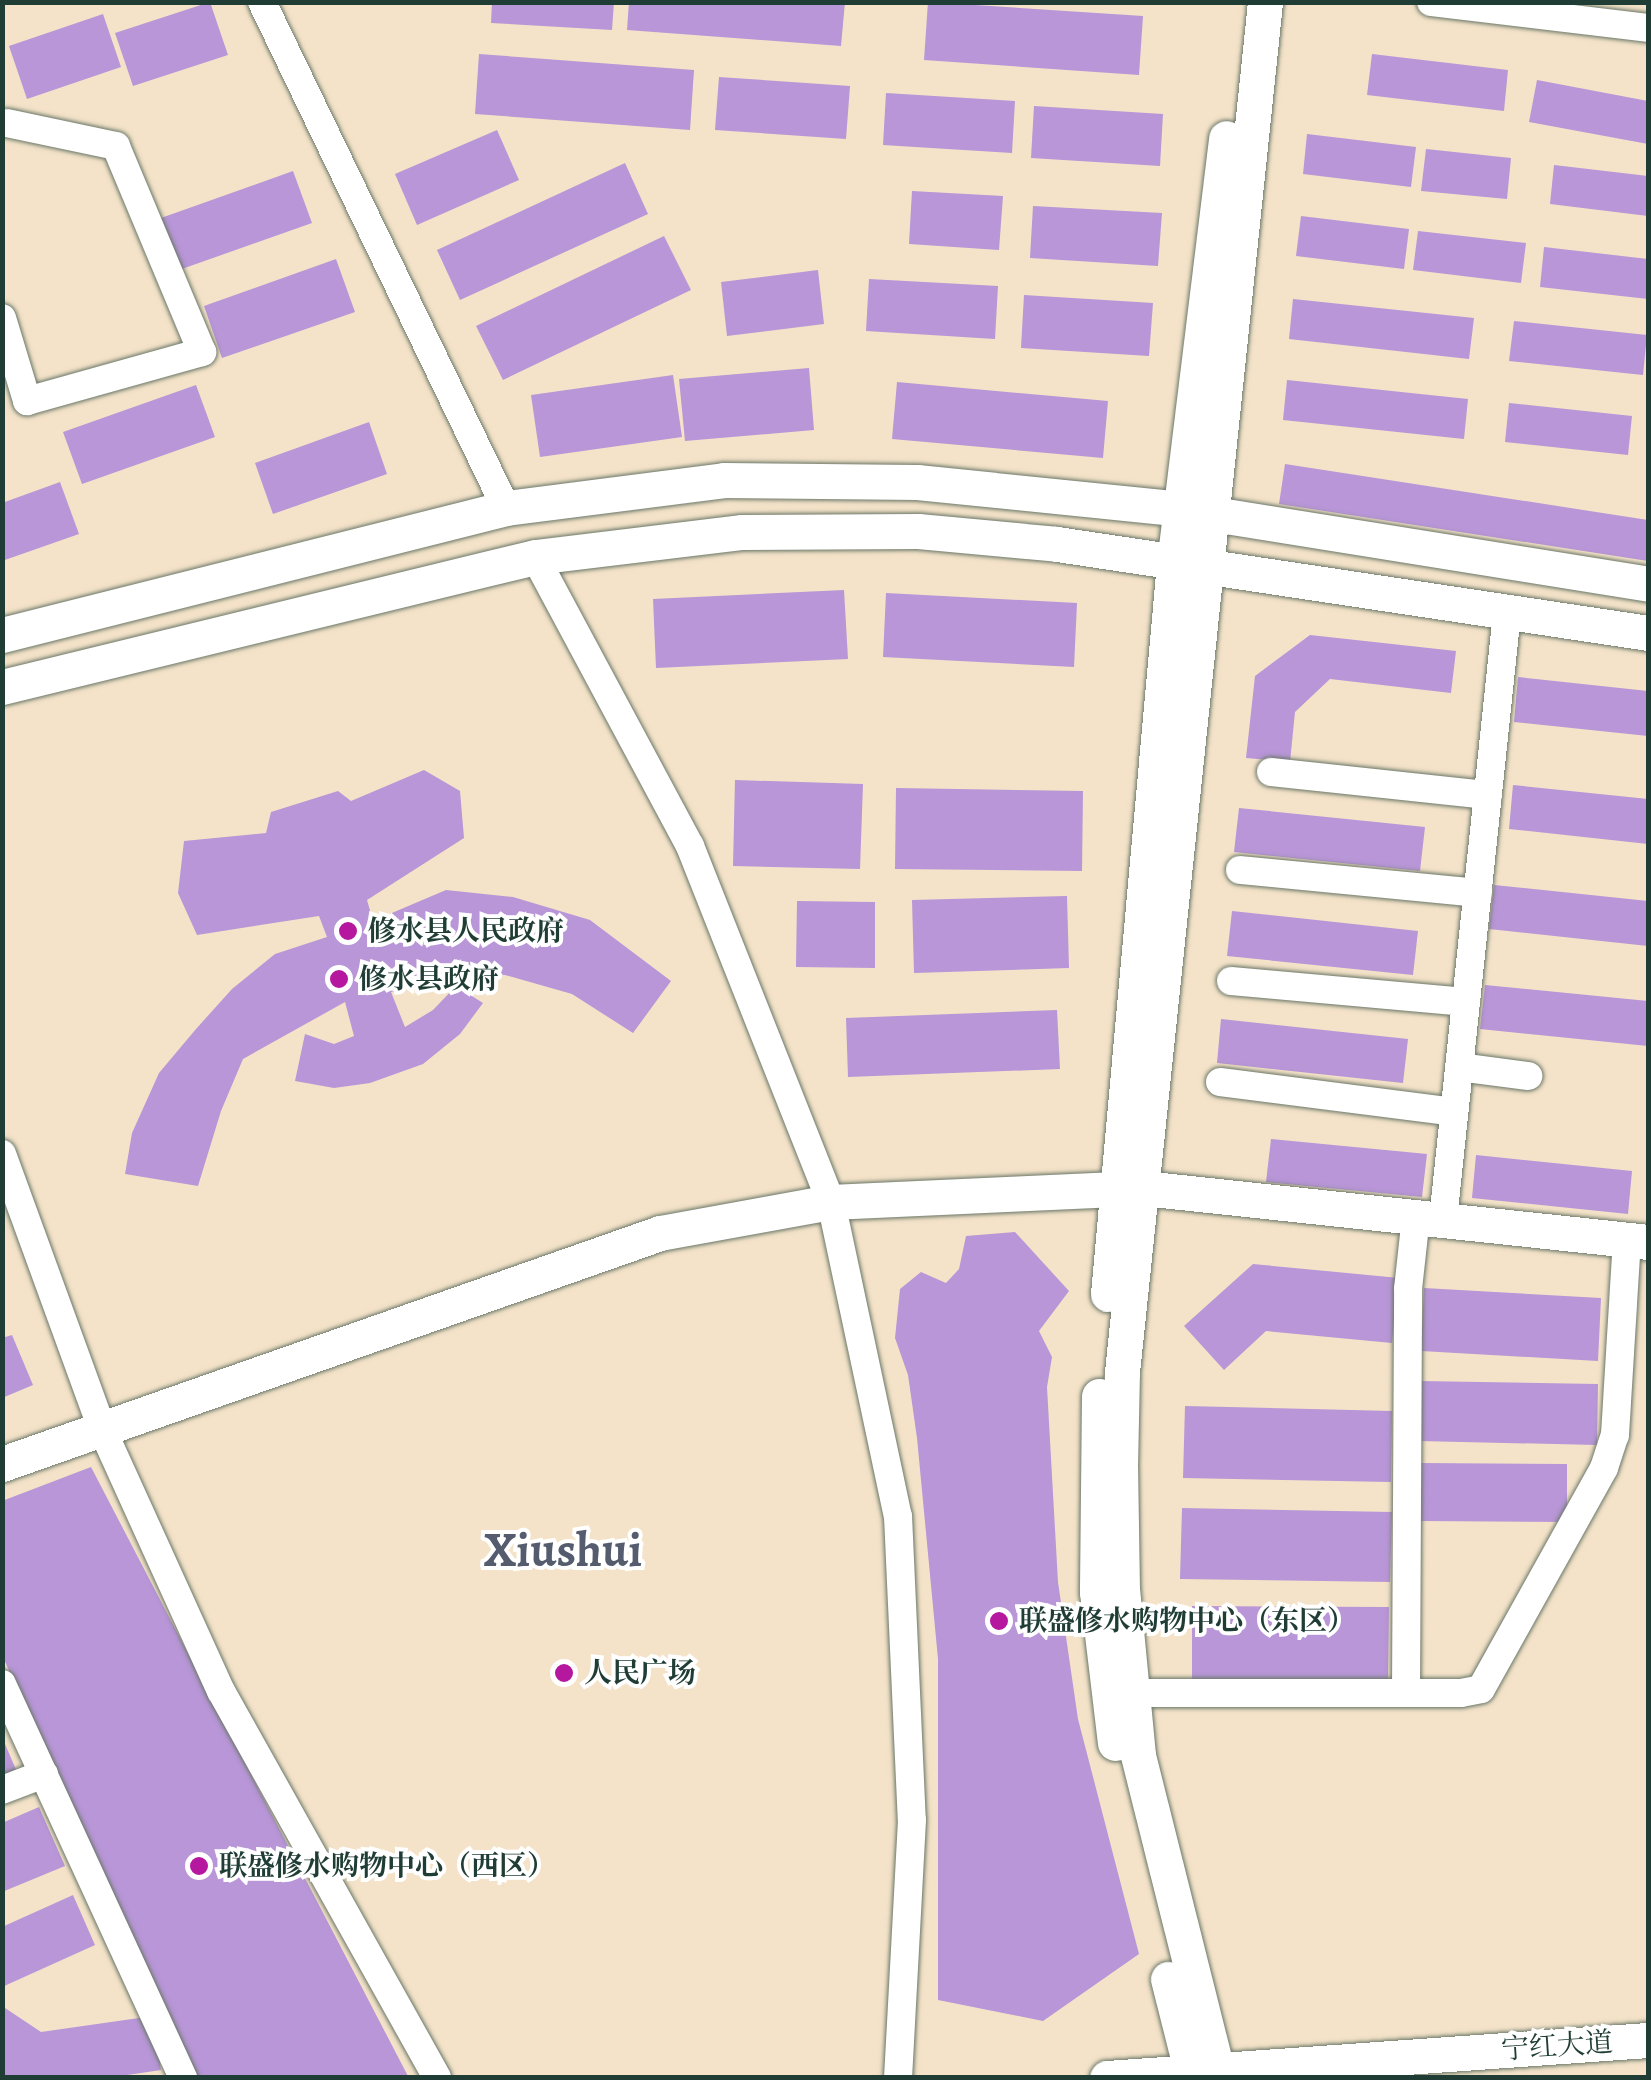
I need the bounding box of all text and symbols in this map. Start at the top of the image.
place label: 修水县人民政府 [368,914,564,948]
marker: 修水县人民政府 [337,920,359,942]
place label: 修水县政府 [359,962,499,996]
marker: 修水县政府 [328,968,350,990]
district label: Xiushui [484,1522,642,1580]
place label: 联盛修水购物中心（东区） [1019,1604,1355,1638]
marker: 联盛修水购物中心（东区） [988,1610,1010,1632]
place label: 人民广场 [584,1656,696,1690]
marker: 人民广场 [553,1662,575,1684]
place label: 联盛修水购物中心（西区） [219,1849,555,1883]
marker: 联盛修水购物中心（西区） [188,1855,210,1877]
street label: 宁红大道 [1500,2025,1614,2067]

